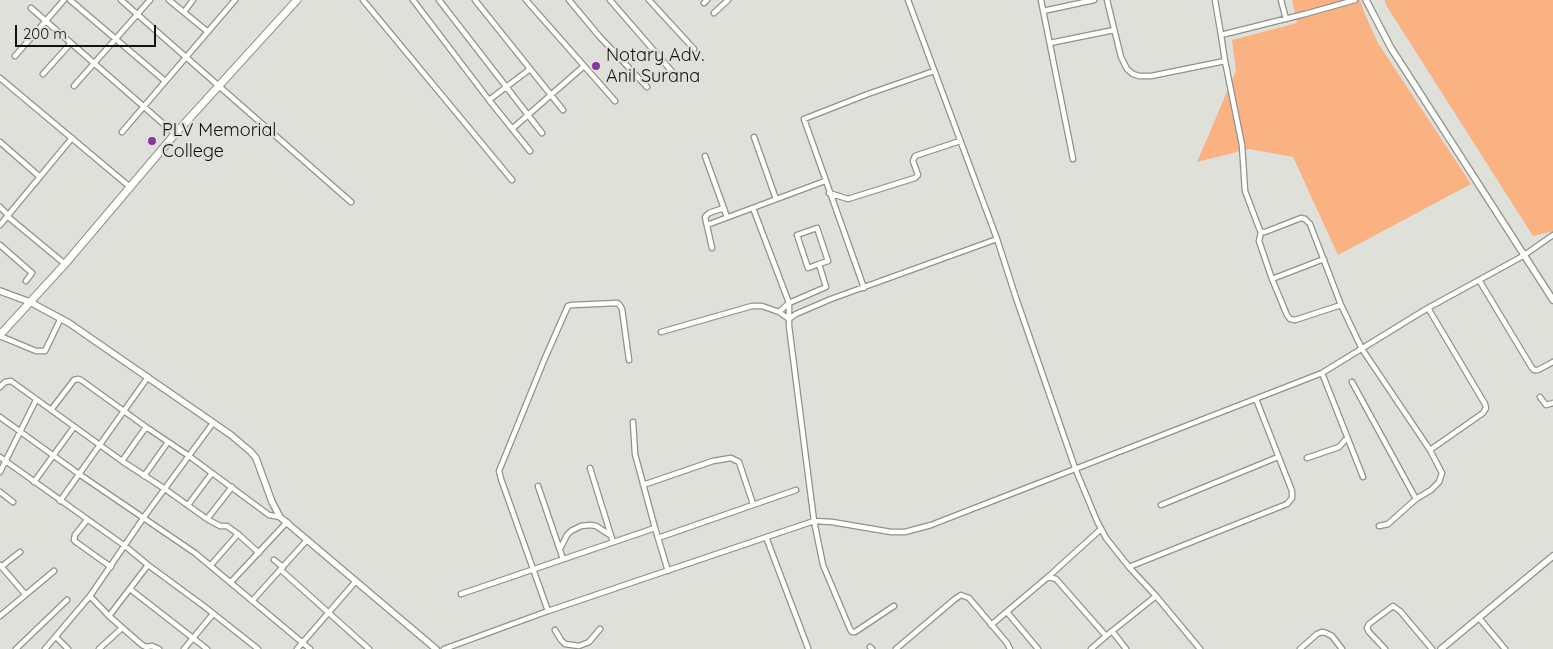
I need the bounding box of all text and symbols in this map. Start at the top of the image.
scale bar [18,15,159,47]
text: 200 m [23,24,67,43]
place label: Notary Adv. Anil Surana [606,45,704,88]
marker: Notary Adv. Anil Surana [590,60,602,72]
place label: PLV Memorial College [162,120,276,162]
marker: PLV Memorial College [146,135,158,147]

